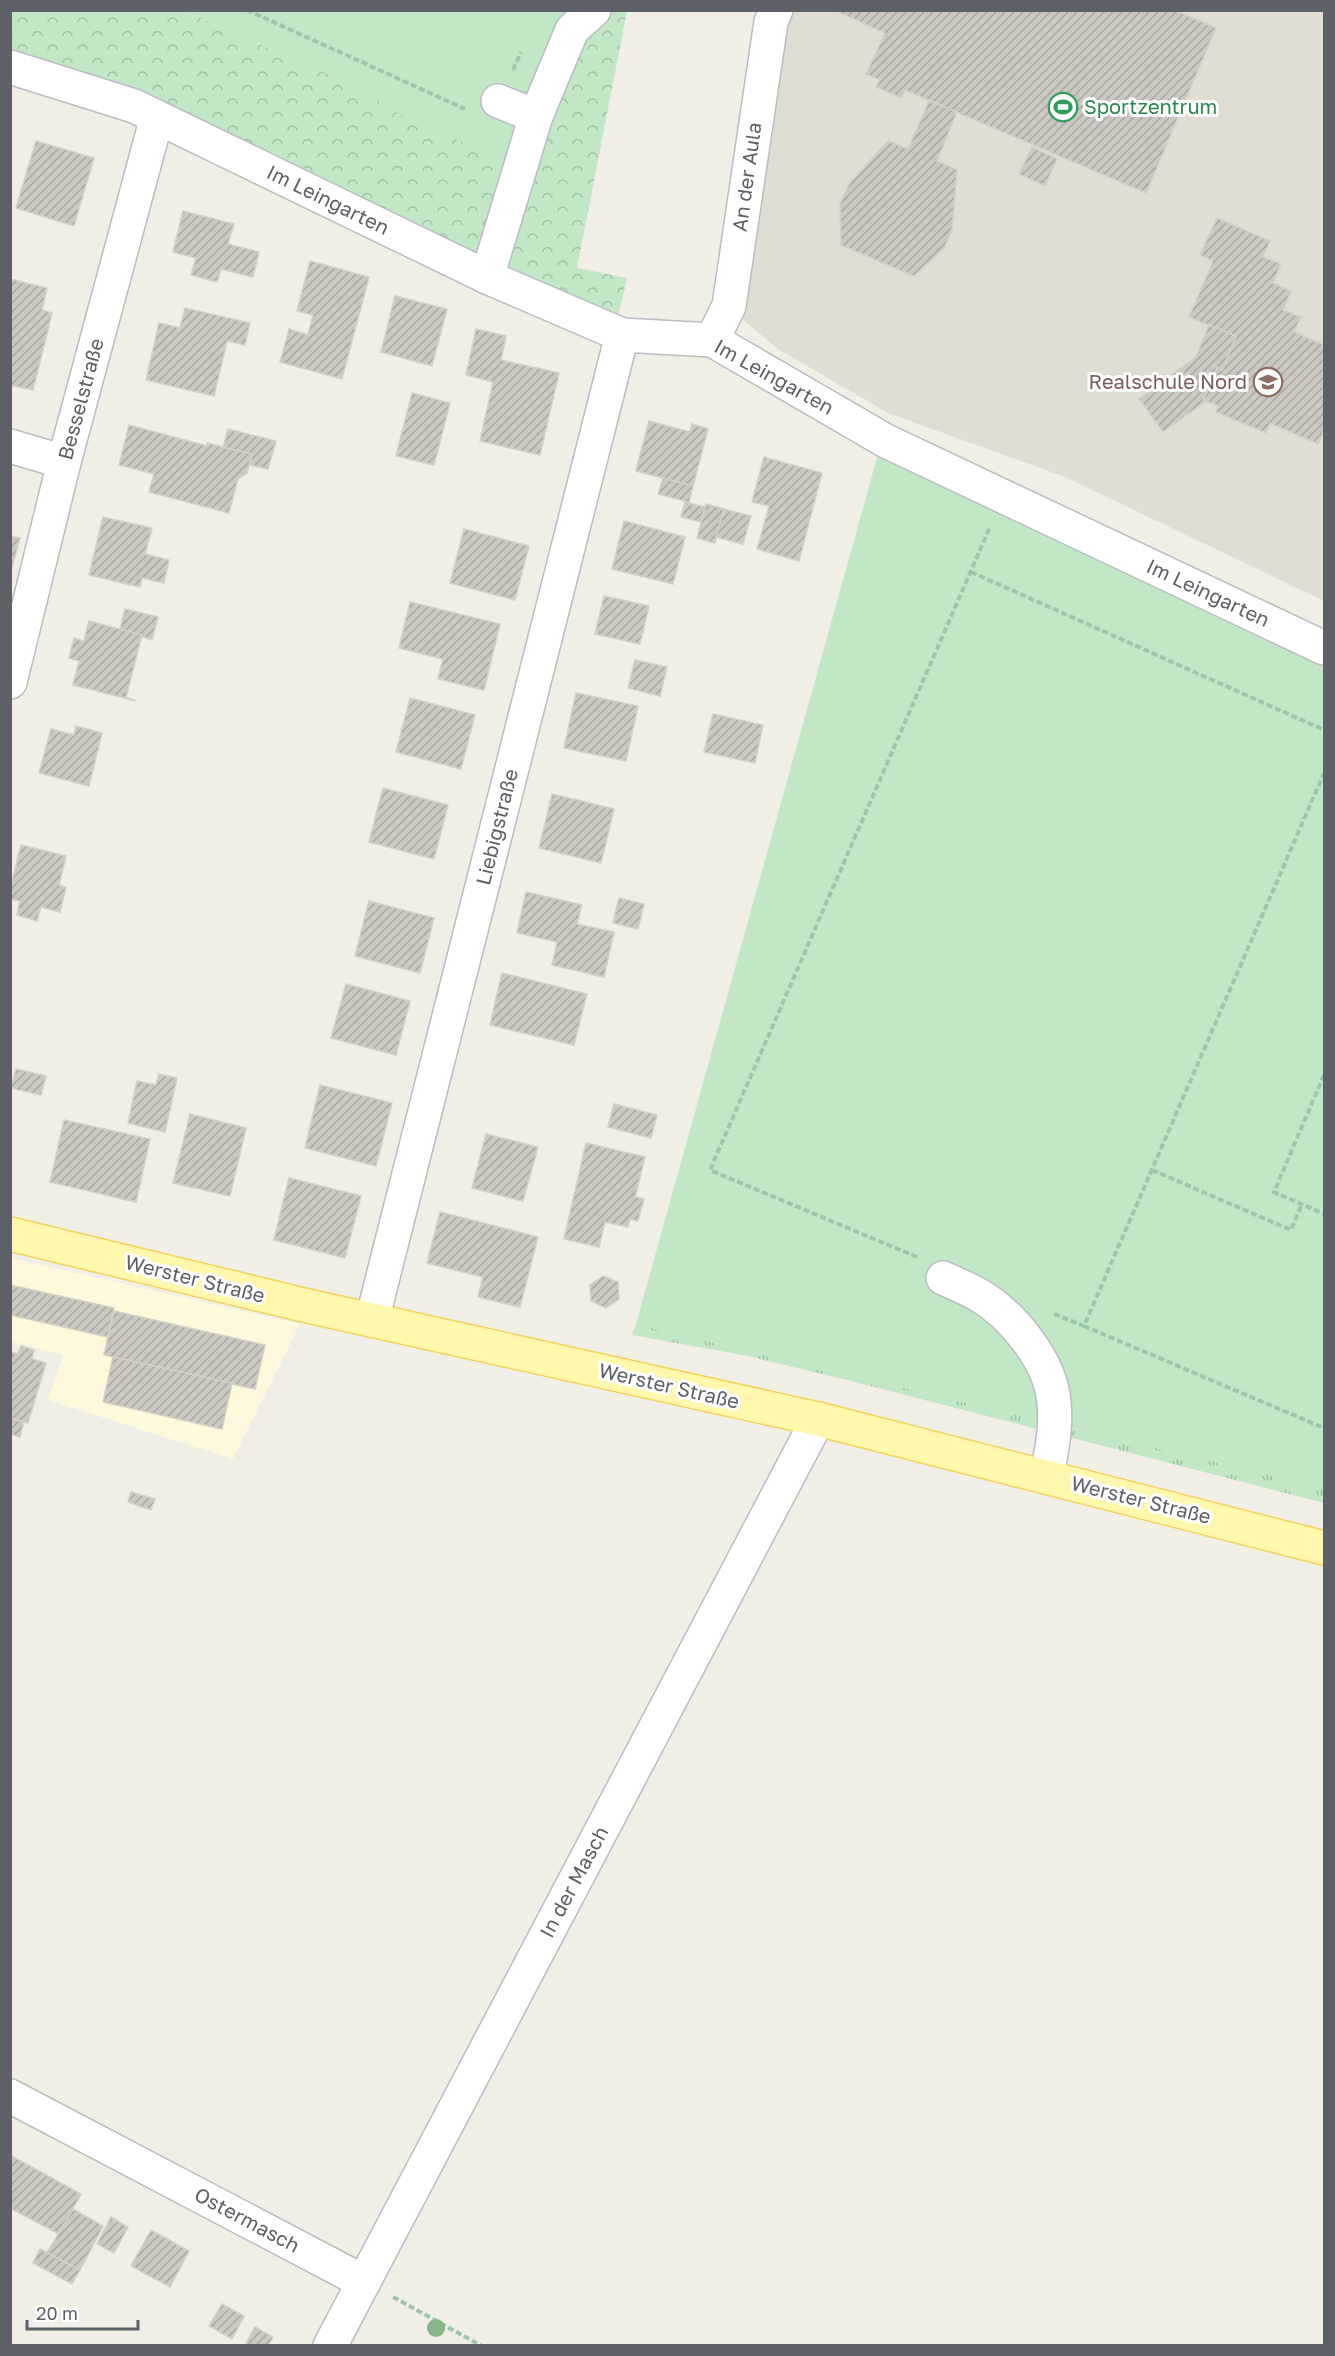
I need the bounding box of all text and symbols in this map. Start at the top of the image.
sports icon: Sportzentrum [1047,91,1079,123]
place label: Sportzentrum [1084,94,1217,118]
street label: An der Aula [726,121,766,233]
street label: Im Leingarten [263,159,394,239]
street label: Im Leingarten [710,333,839,419]
street label: Besselstraße [52,335,108,462]
school or university icon: Realschule Nord [1252,366,1284,398]
place label: Realschule Nord [1089,369,1247,393]
street label: Im Leingarten [1143,553,1274,631]
street label: Liebigstraße [470,766,522,887]
street label: Werster Straße [123,1249,268,1307]
street label: Werster Straße [597,1357,742,1413]
street label: Werster Straße [1069,1470,1214,1528]
street label: In der Masch [534,1822,612,1941]
street label: Ostermasch [191,2181,304,2257]
scale bar [27,2293,138,2331]
text: 20 m [36,2302,78,2324]

